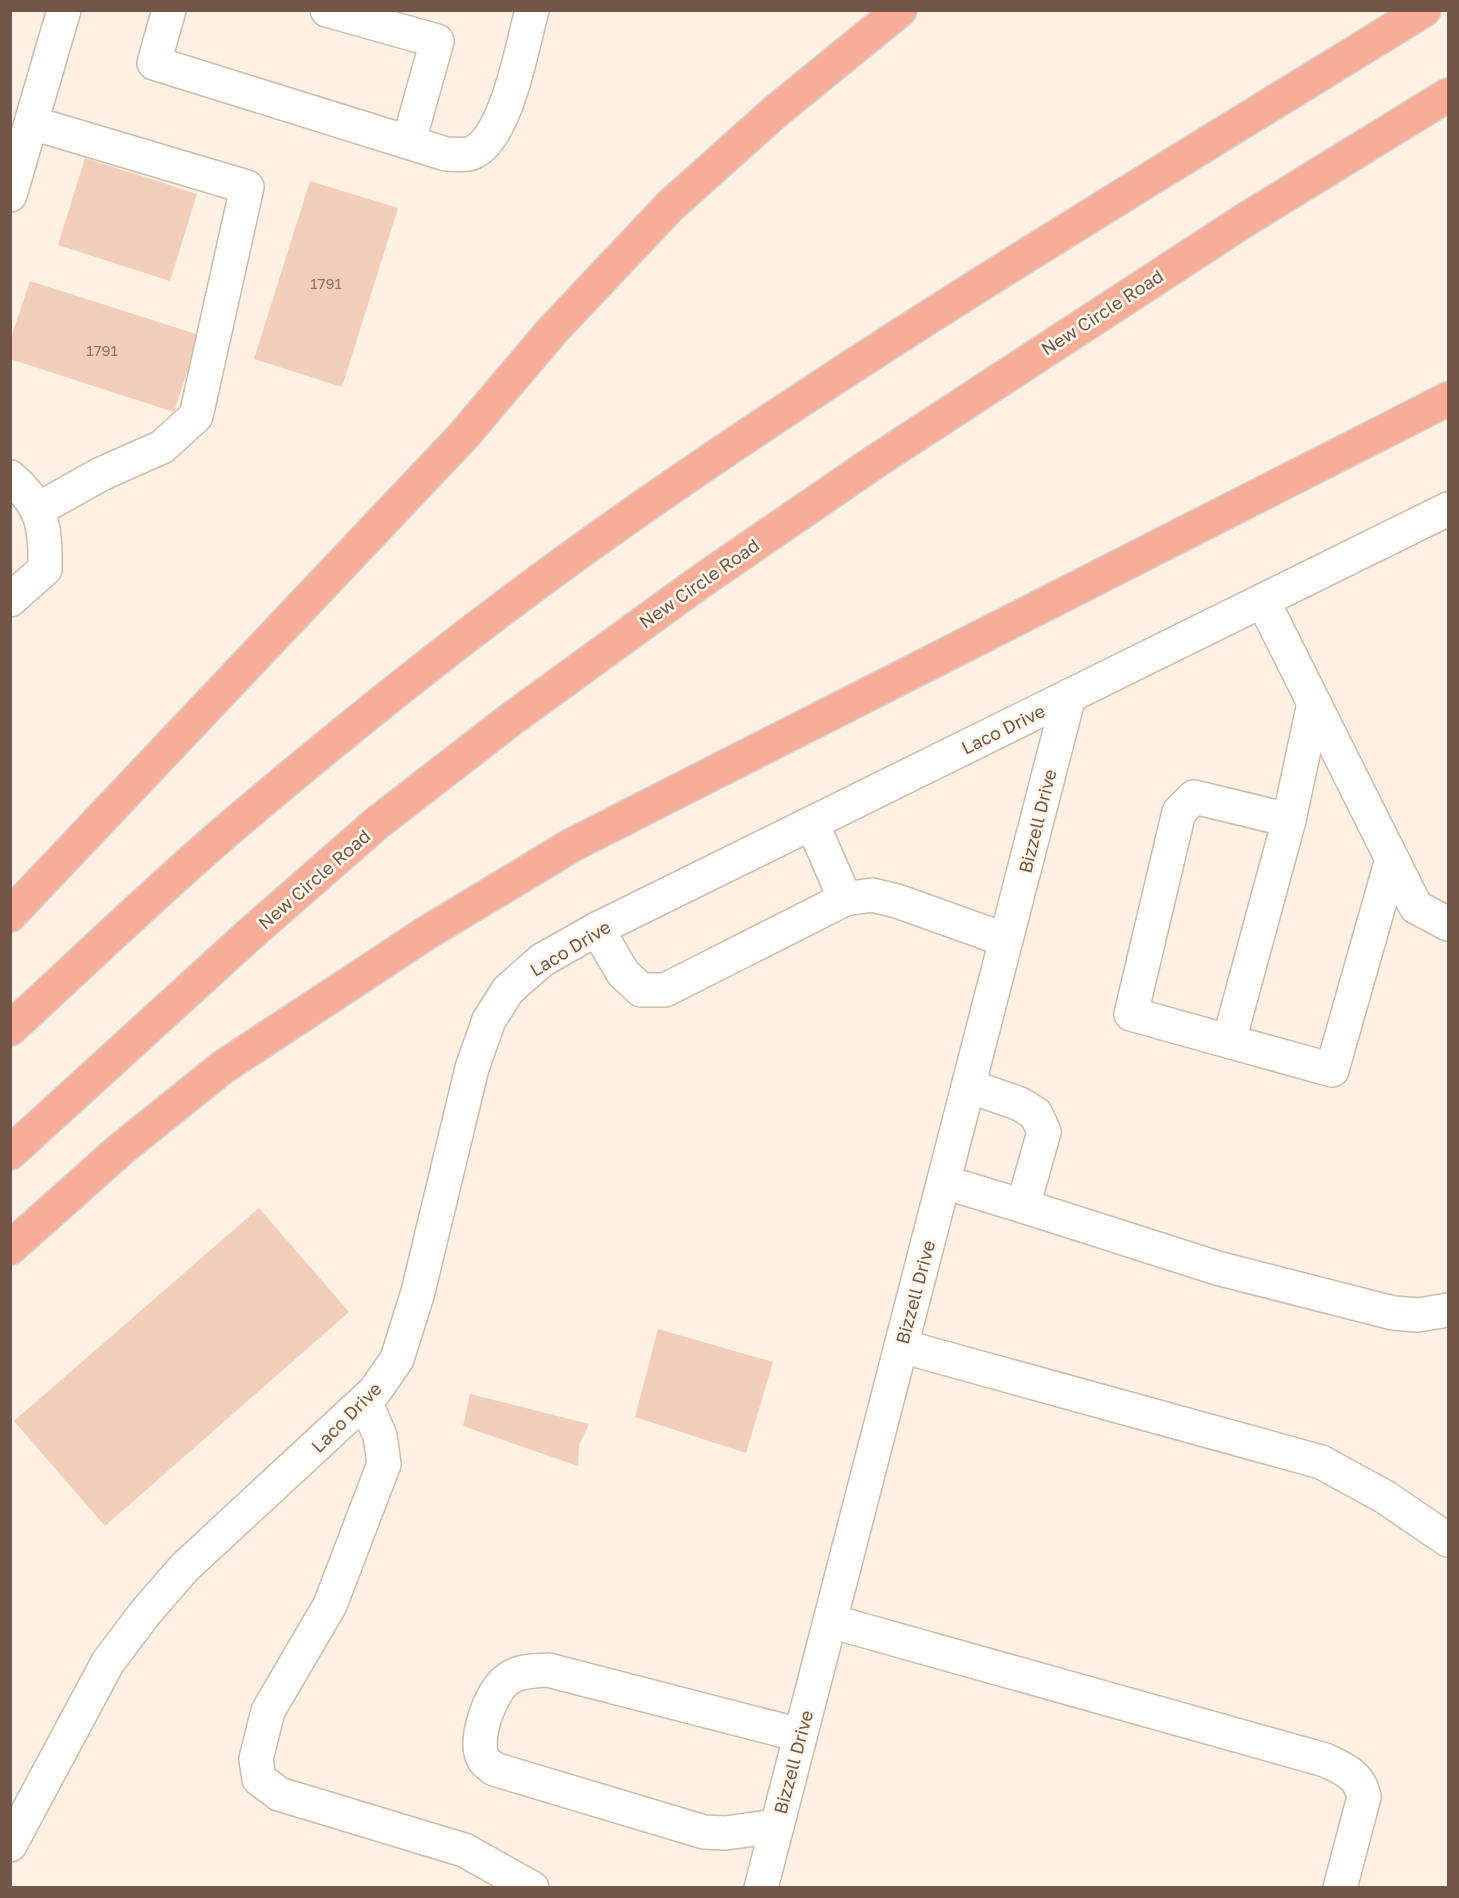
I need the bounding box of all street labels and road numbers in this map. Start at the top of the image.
street label: New Circle Road [1037,264,1167,360]
street label: New Circle Road [635,533,763,633]
street label: Laco Drive [958,699,1048,759]
street label: Bizzell Drive [1013,767,1061,875]
street label: New Circle Road [253,824,375,934]
street label: Laco Drive [526,915,614,981]
street label: Bizzell Drive [891,1238,939,1346]
street label: Laco Drive [306,1377,386,1457]
street label: Bizzell Drive [769,1708,817,1816]

